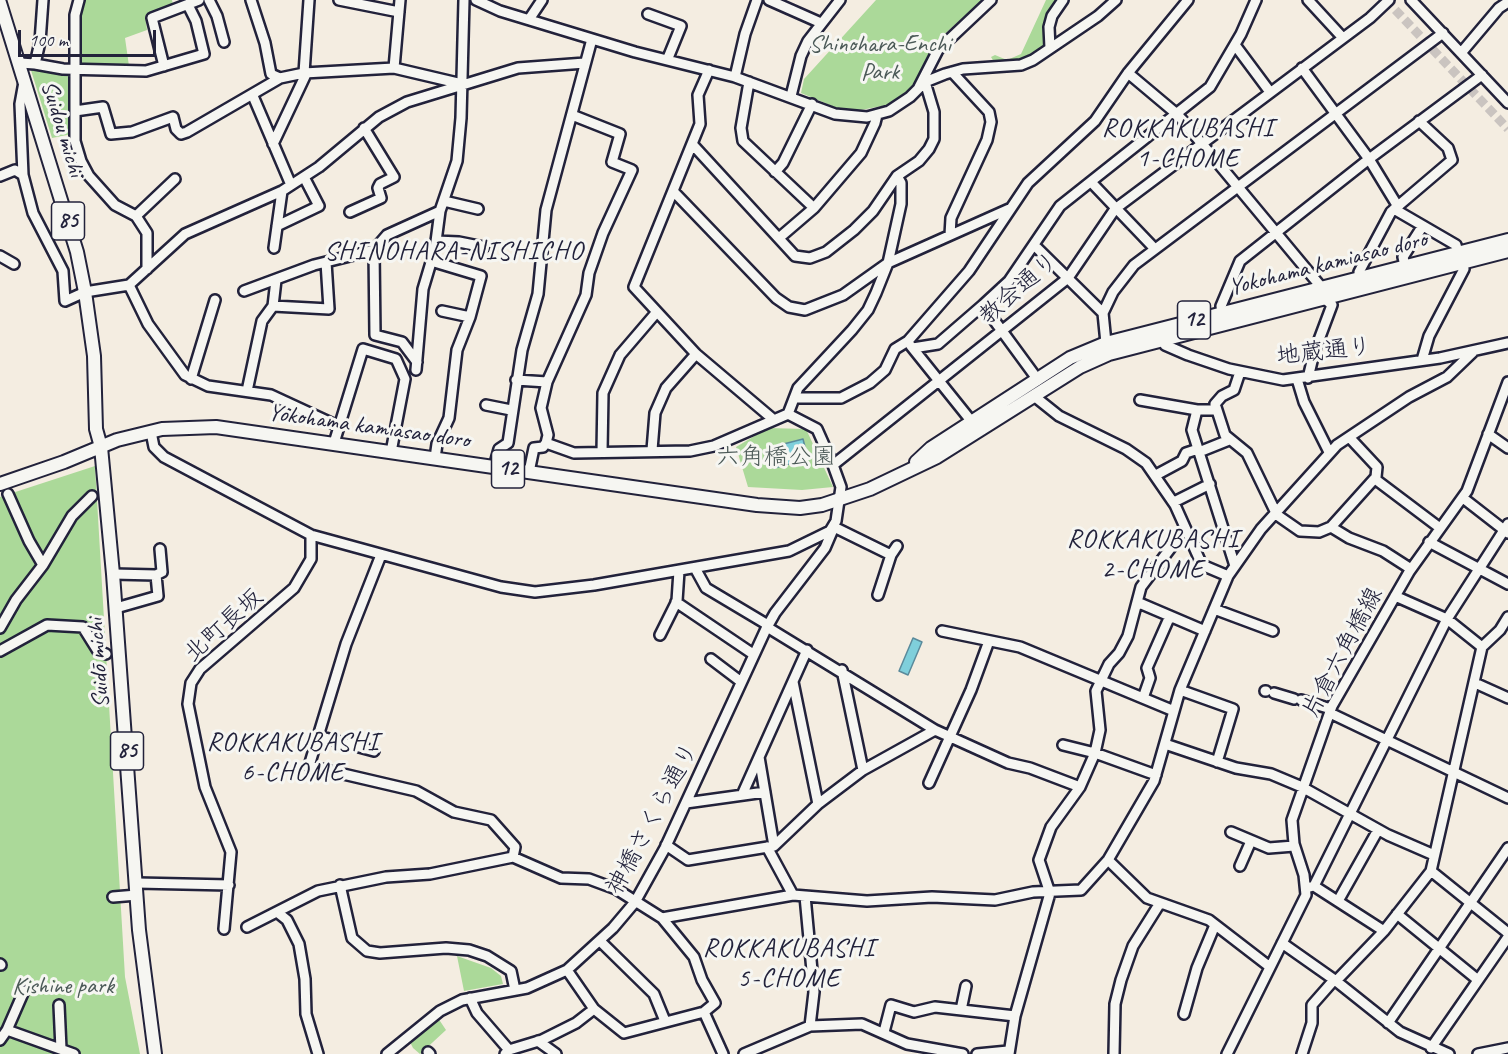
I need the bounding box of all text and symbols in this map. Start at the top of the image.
scale bar [21,18,159,56]
text: 100 m [29,29,68,51]
park label: Shinohara-Enchi Park [809,31,951,87]
street label: Suidou michi [34,78,90,180]
district label: ROKKAKUBASHI 1-CHOME [1102,113,1274,174]
road number: 85 [52,202,84,240]
street label: Yokohama kamiasao doro [1226,225,1430,303]
district label: SHINOHARA-NISHICHO [325,236,583,268]
street label: 教会通り [973,247,1065,331]
road number: 12 [1178,301,1210,339]
street label: 地蔵通り [1275,333,1373,371]
street label: Yokohama kamiasao doro [266,399,472,455]
park label: 六角橋公園 [716,444,836,472]
road number: 12 [492,450,524,488]
district label: ROKKAKUBASHI 2-CHOME [1067,524,1239,586]
street label: 北町長坂 [179,583,269,669]
street label: 片倉六角橋線 [1296,583,1390,723]
street label: Suidō michi [81,617,117,709]
district label: ROKKAKUBASHI 6-CHOME [207,727,379,788]
road number: 85 [110,732,144,770]
street label: 神橋さくら通り [601,738,705,900]
district label: ROKKAKUBASHI 5-CHOME [703,933,875,994]
park label: Kishine park [12,973,114,1001]

